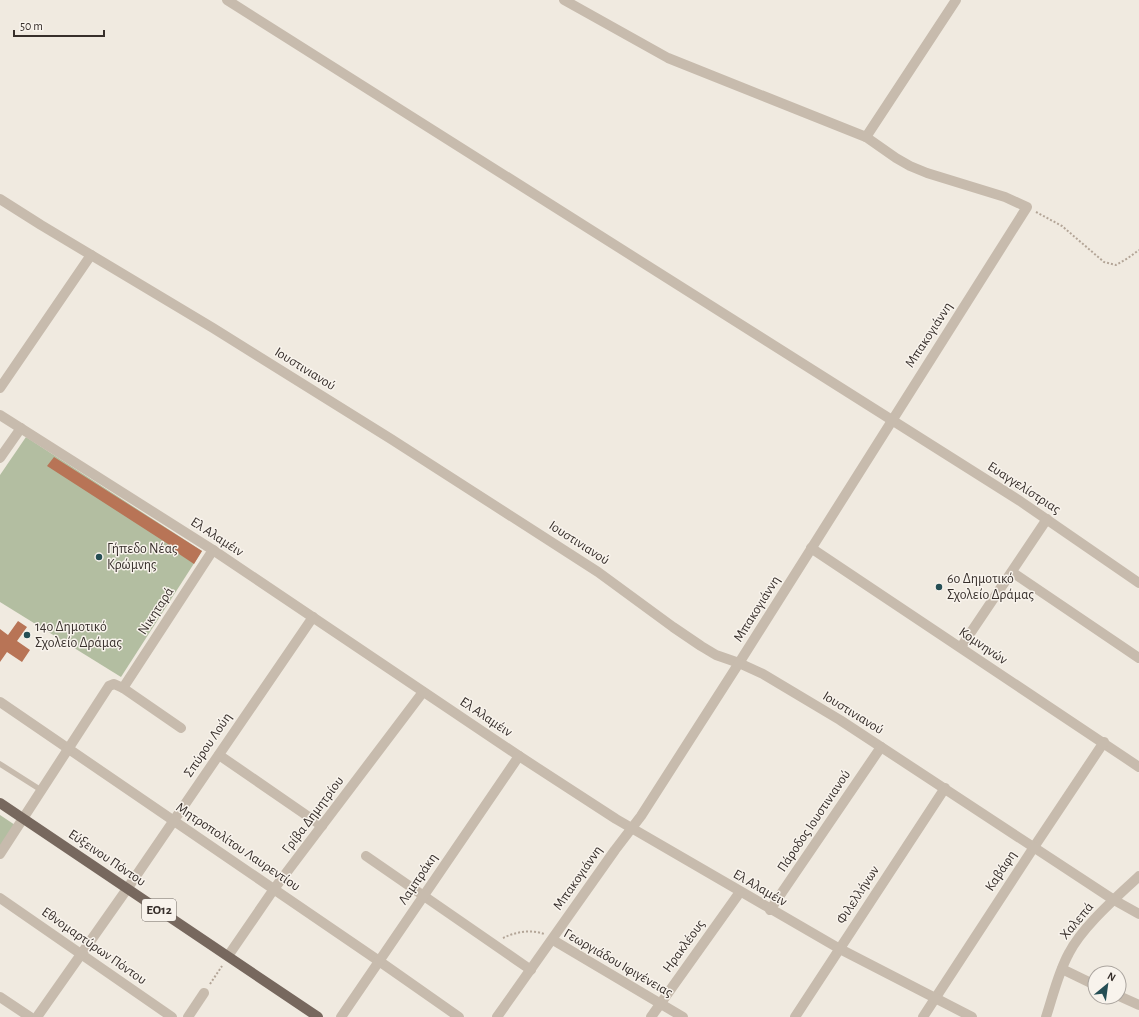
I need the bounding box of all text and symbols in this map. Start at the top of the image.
scale bar [14,12,104,38]
text: 50 m [20,20,43,32]
street label: Μπακογιάννη [903,300,955,370]
street label: Ιουστινιανού [272,345,338,393]
street label: Ευαγγελίστριας [985,459,1063,517]
street label: Ελ Αλαμέιν [188,515,246,559]
street label: Ιουστινιανού [546,518,612,568]
place label: Γήπεδο Νέας Κρώμνης [107,542,178,572]
marker: Γήπεδο Νέας Κρώμνης [94,552,104,562]
place label: 6o Δημοτικό Σχολείο Δράμας [947,572,1034,602]
street label: Μπακογιάννη [731,574,783,644]
marker: 6o Δημοτικό Σχολείο Δράμας [934,582,944,592]
street label: Νικηταρά [136,585,176,637]
place label: 14ο Δημοτικό Σχολείο Δράμας [35,620,122,650]
street label: Κομνηνών [956,625,1010,667]
marker: 14ο Δημοτικό Σχολείο Δράμας [22,630,32,640]
street label: Ιουστινιανού [820,689,886,737]
street label: Ελ Αλαμέιν [457,695,515,740]
street label: Σπύρου Λούη [181,710,235,780]
street label: Πάροδος Ιουστινιανού [775,768,853,874]
street label: Γρίβα Δημητρίου [280,774,346,856]
street label: Μητροπολίτου Λαυρεντίου [173,800,303,894]
street label: Εύξεινου Πόντου [66,827,148,889]
street label: Μπακογιάννη [551,843,605,913]
street label: Καβάφη [983,848,1019,894]
street label: Λαμπράκη [396,851,440,907]
street label: Φιλελλήνων [834,863,882,927]
street label: Ελ Αλαμέιν [731,867,789,909]
road number: ΕΟ12 [142,899,176,921]
street label: Χαλεπά [1058,900,1096,942]
street label: Εθνομαρτύρων Πόντου [39,905,149,987]
street label: Ηρακλέους [660,917,708,975]
street label: Γεωργιάδου Ιφιγένειας [561,926,675,1000]
north arrow [1087,965,1127,1005]
text: N [1106,970,1118,983]

